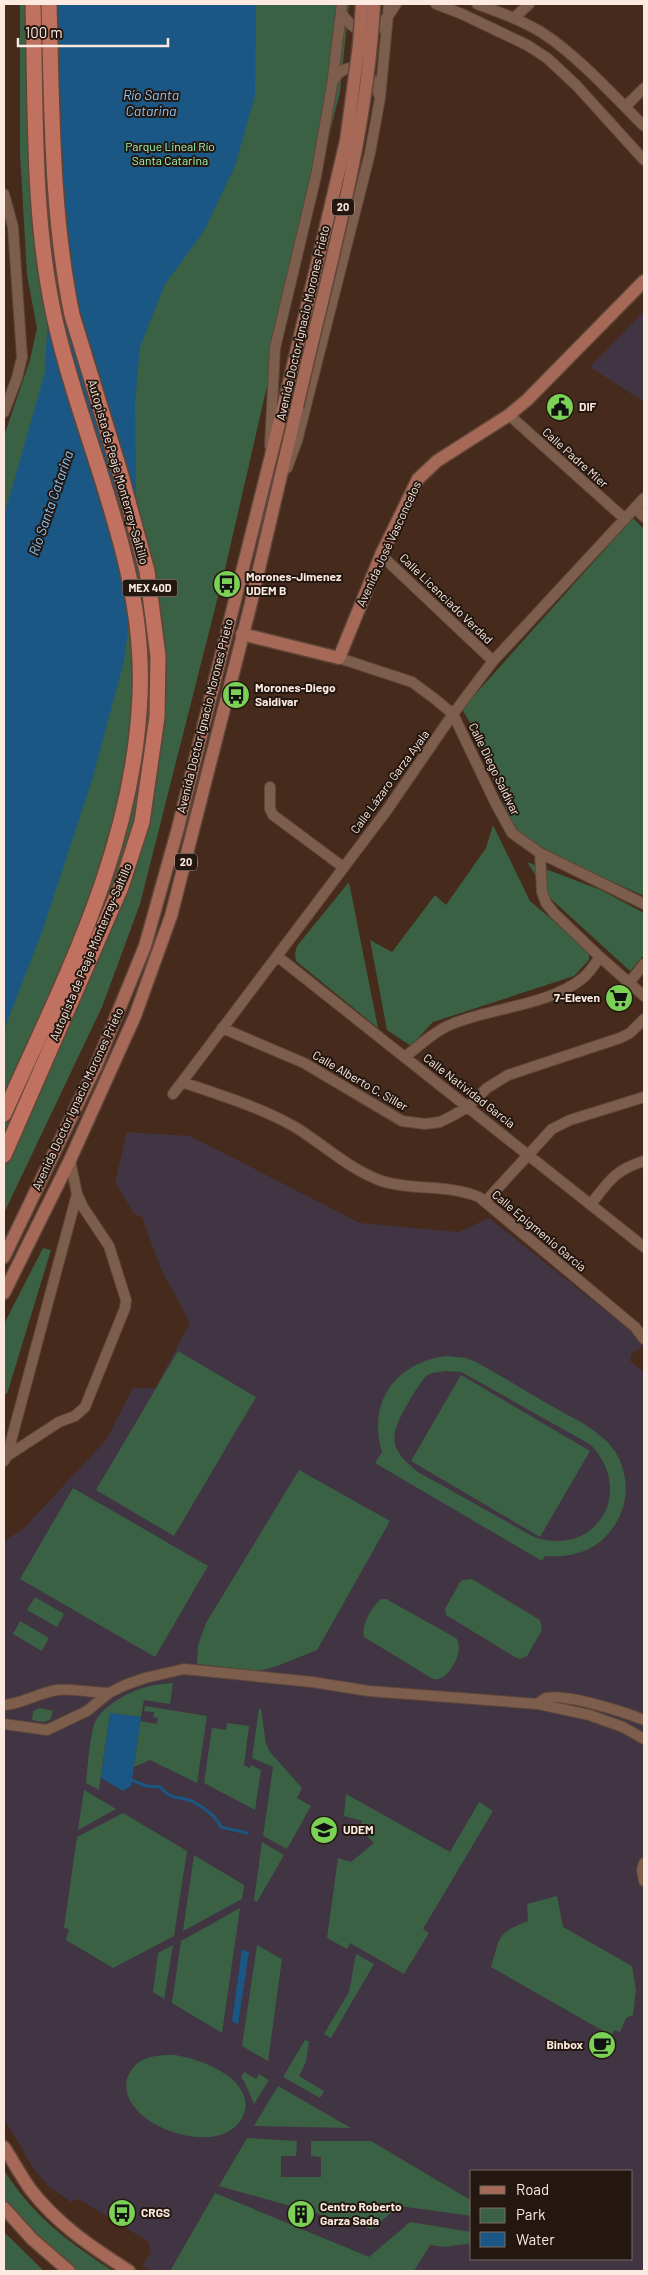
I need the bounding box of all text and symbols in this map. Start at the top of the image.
scale bar [18,15,168,47]
text: 100 m [25,23,63,41]
water label: Río Santa Catarina [123,86,179,119]
park label: Parque Lineal Río Santa Catarina [125,139,215,167]
road number: 20 [332,198,354,216]
street label: Avenida Doctor Ignacio Morones Prieto [273,224,331,422]
street label: Autopista de Peaje Monterrey-Saltillo [86,378,152,566]
public building icon: DIF [545,392,575,422]
place label: DIF [579,399,597,413]
street label: Calle Padre Mier [540,424,612,491]
water label: Río Santa Catarina [25,448,76,558]
street label: Avenida José Vasconcelos [353,478,423,608]
street label: Calle Licenciado Verdad [397,550,496,646]
bus stop icon: Morones-Jimenez UDEM B [212,569,242,599]
place label: Morones-Jimenez UDEM B [246,569,342,597]
road number: MEX 40D [122,580,178,596]
street label: Avenida Doctor Ignacio Morones Prieto [173,617,235,814]
bus stop icon: Morones-Diego Saldivar [221,680,251,710]
place label: Morones-Diego Saldivar [255,680,336,708]
street label: Calle Diego Saldívar [466,720,524,818]
street label: Calle Lázaro Garza Ayala [347,727,431,836]
road number: 20 [175,854,197,870]
street label: Autopista de Peaje Monterrey-Saltillo [46,861,134,1043]
supermarket icon: 7-Eleven [604,983,634,1013]
place label: 7-Eleven [554,990,600,1004]
street label: Avenida Doctor Ignacio Morones Prieto [29,1005,126,1192]
street label: Calle Alberto C. Siller [310,1047,411,1113]
street label: Calle Natividad García [421,1050,518,1130]
street label: Calle Epigmenio García [490,1187,589,1274]
school or university icon: UDEM [309,1815,339,1845]
place label: UDEM [343,1822,374,1836]
cafe icon: Binbox [587,2030,617,2060]
place label: Binbox [546,2037,584,2051]
legend [470,2170,633,2260]
text: Road [516,2180,549,2198]
bus stop icon: CRGS [107,2198,137,2228]
building icon: Centro Roberto Garza Sada [286,2199,316,2229]
place label: Centro Roberto Garza Sada [320,2199,402,2227]
place label: CRGS [141,2205,170,2219]
text: Park [516,2205,546,2223]
text: Water [516,2230,555,2248]

